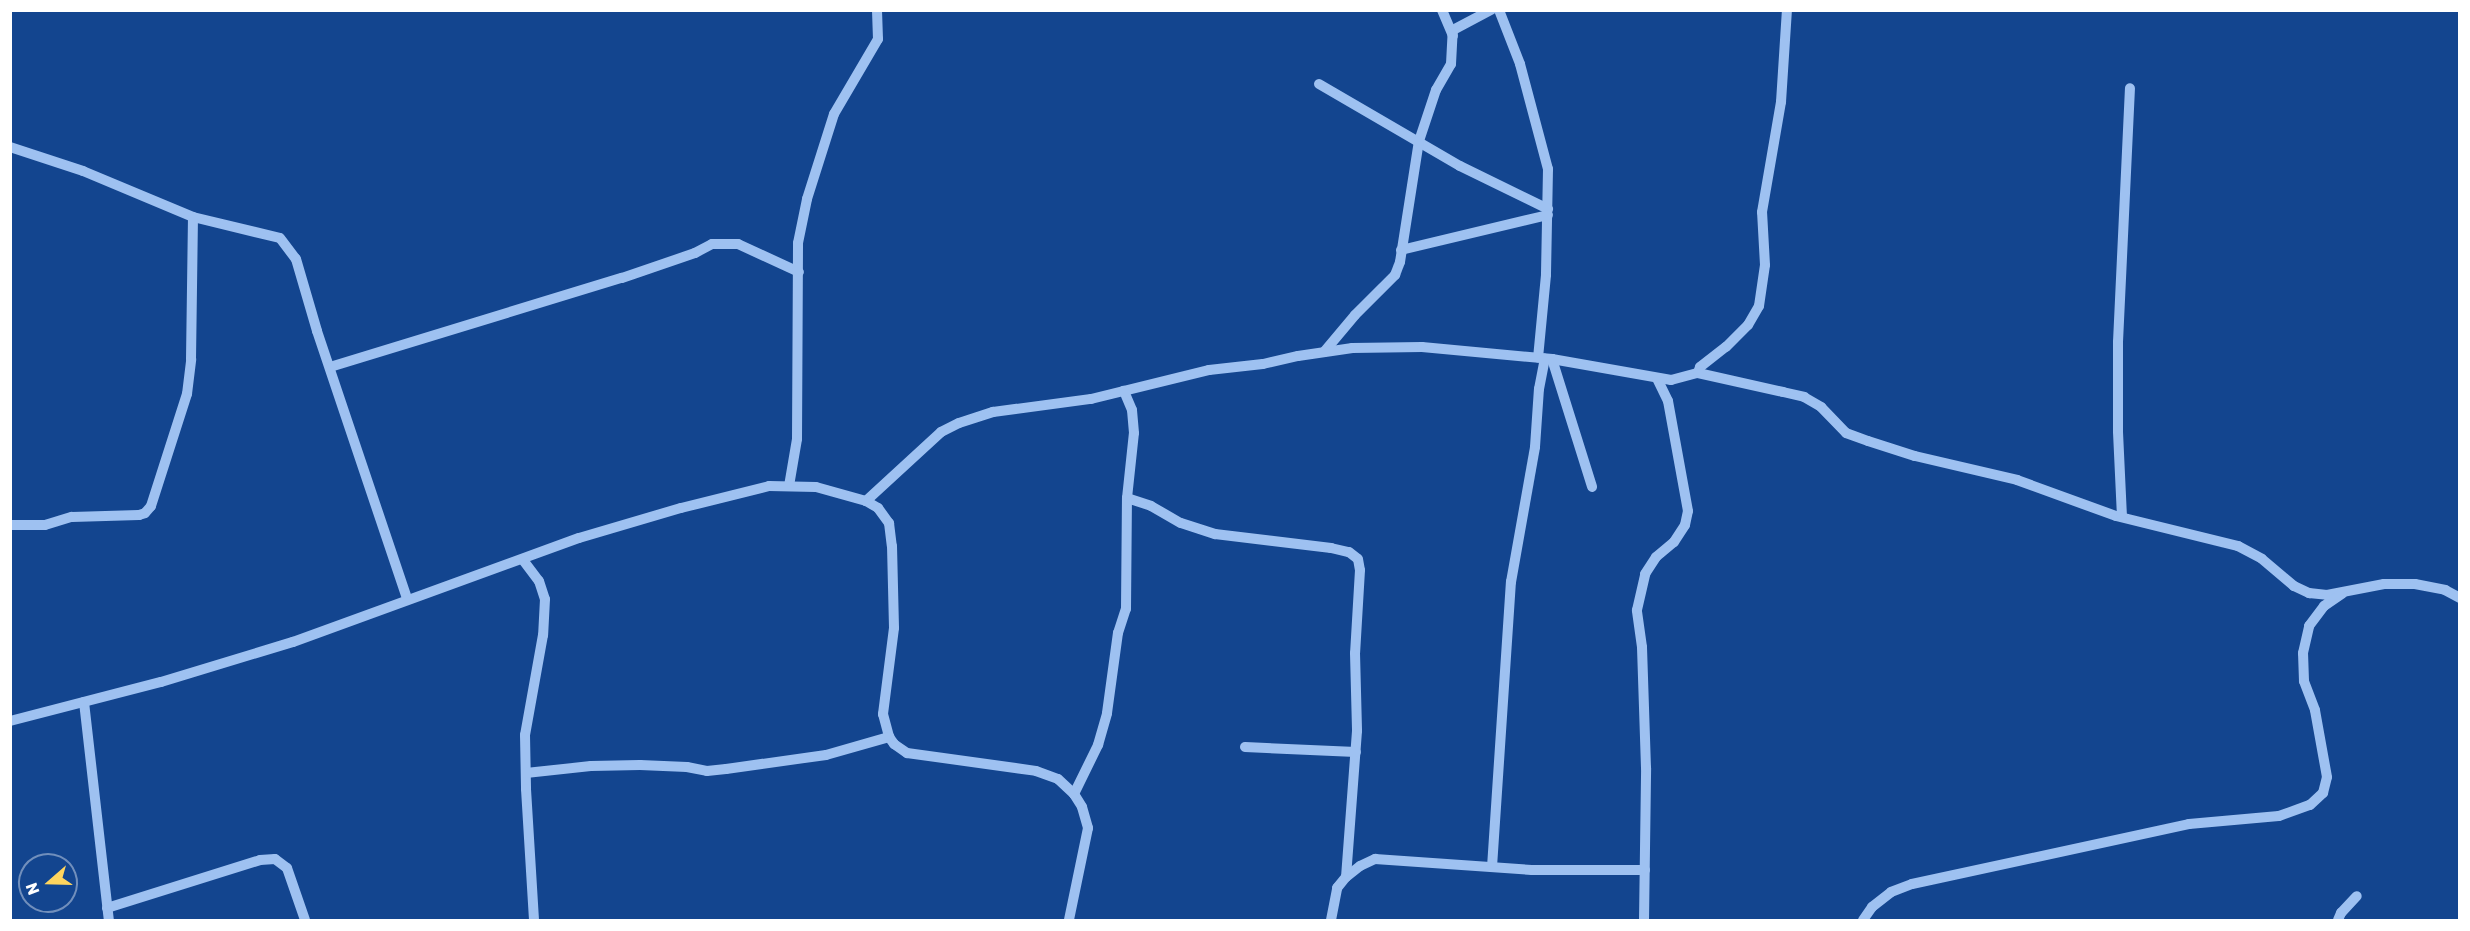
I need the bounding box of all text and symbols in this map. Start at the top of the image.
north arrow [18,853,78,913]
text: N [22,880,43,897]

